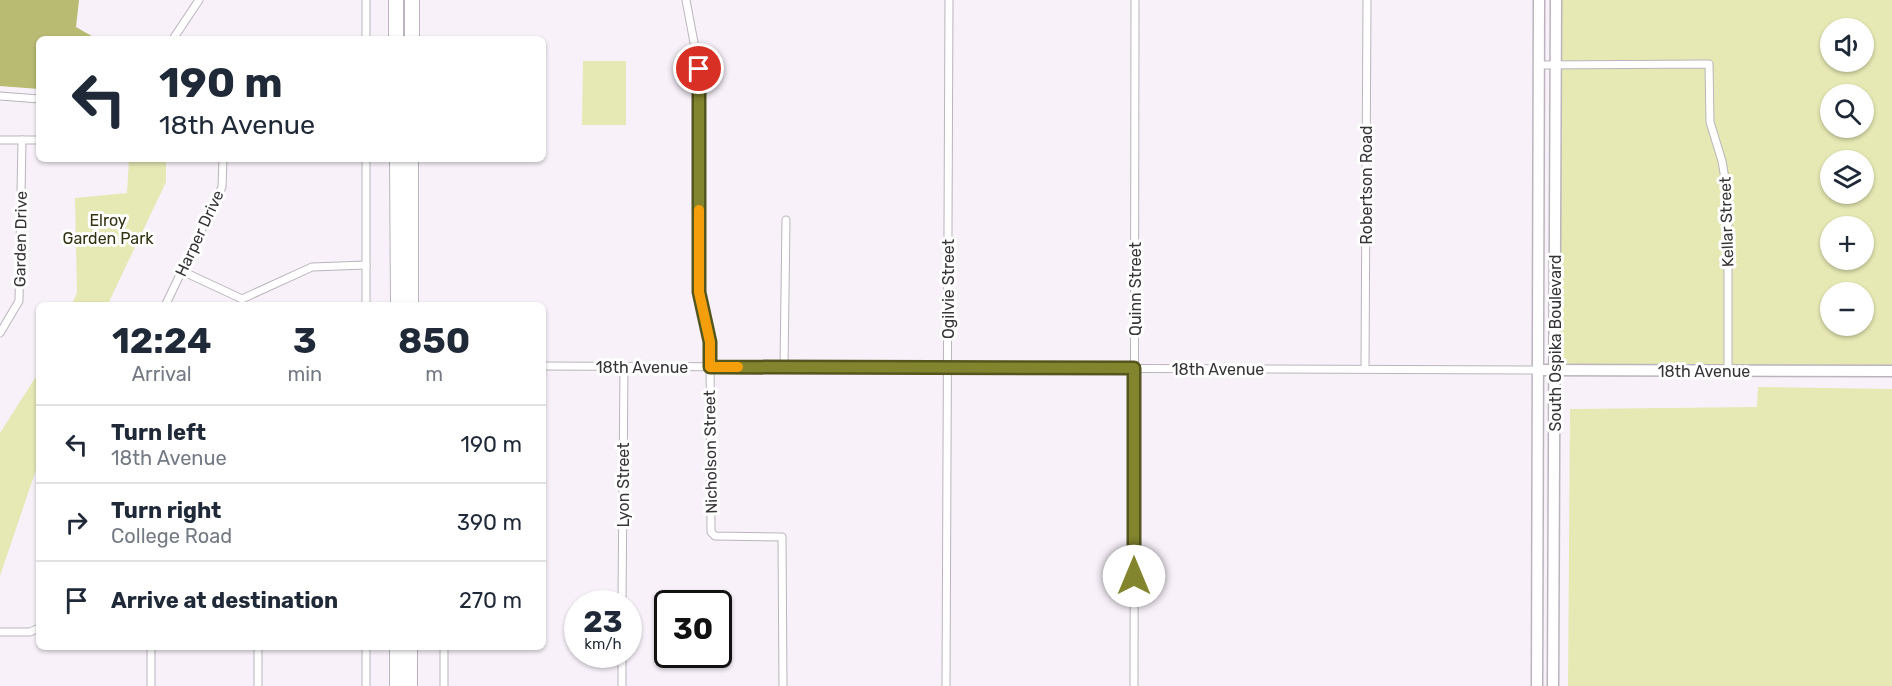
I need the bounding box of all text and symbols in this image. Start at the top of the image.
map controls [1820,18,1874,336]
button: sound [1820,18,1874,72]
pin [673,43,724,94]
icon: arrive [682,52,715,85]
text: 190 m [159,58,283,108]
icon: left [60,60,138,138]
button: search [1820,84,1874,138]
text: 18th Avenue [159,109,315,141]
street label: Robertson Road [1357,125,1376,245]
button: layers [1820,150,1874,204]
street label: Kellar Street [1715,176,1738,268]
street label: Harper Drive [171,187,228,279]
street label: Garden Drive [10,191,31,287]
park label: Elroy Garden Park [62,211,154,248]
button: + [1820,216,1874,270]
street label: Ogilvie Street [939,239,958,339]
street label: Quinn Street [1126,242,1145,336]
street label: South Ospika Boulevard [1546,255,1565,431]
button: − [1820,282,1874,336]
text: 12:24 [112,319,212,362]
text: 3 [293,319,317,362]
text: 850 [398,319,470,362]
street label: 18th Avenue [596,358,688,377]
street label: 18th Avenue [1172,360,1264,379]
text: Arrival [132,362,192,386]
text: min [287,362,322,386]
text: m [425,362,443,386]
street label: 18th Avenue [1658,362,1750,381]
street label: Nicholson Street [700,390,721,514]
text: Turn left [111,419,206,446]
icon: left [60,428,93,461]
text: 190 m [461,431,522,458]
street label: Lyon Street [614,442,633,528]
text: 18th Avenue [111,446,227,470]
text: Turn right [111,497,221,524]
icon: right [60,506,93,539]
text: 390 m [457,509,522,536]
text: College Road [111,524,232,548]
position arrow [1102,544,1166,608]
icon: arrive [60,584,93,617]
text: Arrive at destination [111,587,338,614]
text: 270 m [459,587,522,614]
speed limit sign: 30 [654,590,732,668]
text: 23 [583,604,623,640]
text: km/h [584,635,622,653]

